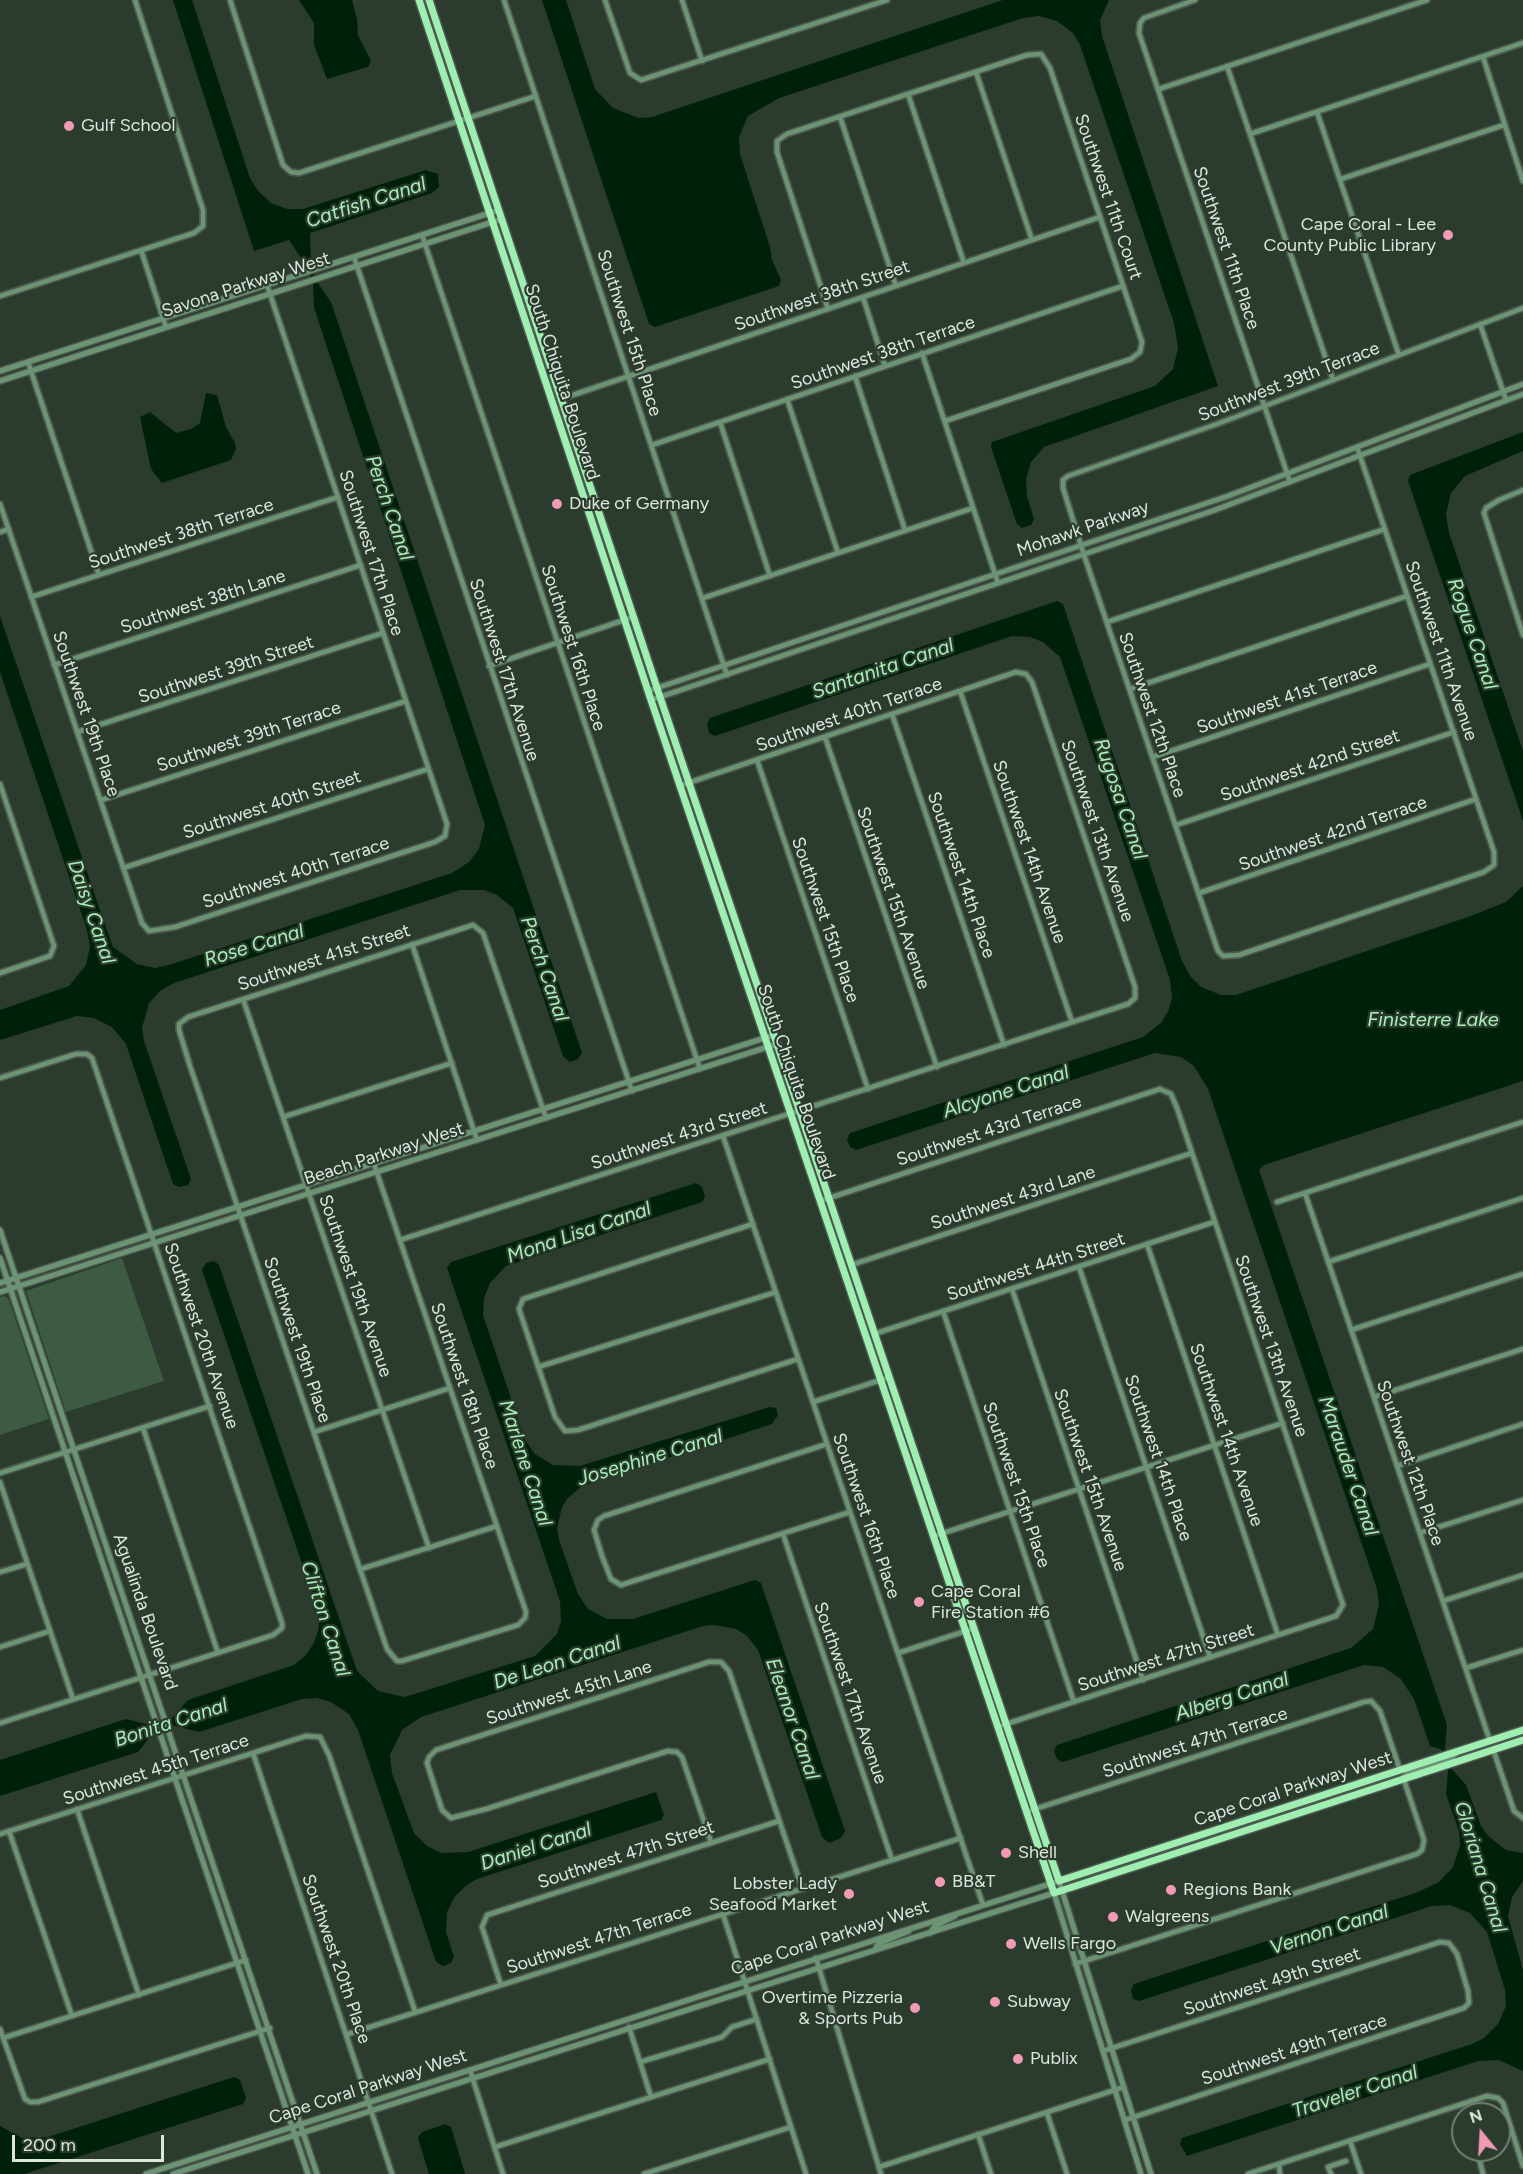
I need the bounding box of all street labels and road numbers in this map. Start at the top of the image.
street label: Southwest 11th Court [1069,111,1147,283]
street label: Southwest 11th Place [1188,164,1264,332]
street label: Southwest 15th Place [592,247,666,419]
street label: Savona Parkway West [159,248,333,322]
street label: Southwest 38th Street [731,256,913,336]
street label: South Chiquita Boulevard [520,281,604,483]
street label: Southwest 38th Terrace [788,311,978,395]
street label: Southwest 39th Terrace [1195,337,1383,427]
street label: Southwest 17th Place [334,467,408,639]
street label: Southwest 38th Terrace [86,494,276,574]
street label: Mohawk Parkway [1014,496,1152,562]
street label: Southwest 11th Avenue [1400,558,1482,744]
street label: Southwest 16th Place [536,562,610,734]
street label: Southwest 38th Lane [118,565,288,639]
street label: Southwest 17th Avenue [464,576,544,764]
street label: Southwest 19th Place [48,628,124,800]
street label: Southwest 12th Place [1114,629,1190,801]
street label: Southwest 39th Street [136,631,316,709]
street label: Southwest 41st Terrace [1194,657,1380,739]
street label: Southwest 40th Terrace [753,673,945,757]
street label: Southwest 39th Terrace [154,697,344,777]
street label: Southwest 42nd Street [1217,725,1403,807]
street label: Southwest 13th Avenue [1056,737,1138,925]
street label: Southwest 14th Avenue [987,758,1071,946]
street label: Southwest 40th Street [180,766,364,844]
street label: Southwest 14th Place [922,789,1000,961]
street label: Southwest 42nd Terrace [1236,792,1430,876]
street label: Southwest 15th Avenue [852,804,934,992]
street label: Southwest 40th Terrace [200,833,392,913]
street label: Southwest 15th Place [786,834,864,1006]
street label: Southwest 41st Street [235,920,413,996]
street label: South Chiquita Boulevard [752,982,840,1182]
street label: Southwest 43rd Terrace [894,1091,1084,1171]
street label: Southwest 43rd Street [588,1097,770,1175]
street label: Beach Parkway West [301,1118,467,1190]
street label: Southwest 43rd Lane [928,1161,1098,1235]
street label: Southwest 19th Avenue [314,1192,396,1380]
street label: Southwest 44th Street [944,1228,1128,1306]
street label: Southwest 20th Avenue [159,1240,243,1432]
street label: Southwest 13th Avenue [1230,1252,1312,1440]
street label: Southwest 19th Place [259,1254,335,1426]
street label: Southwest 18th Place [425,1300,503,1472]
street label: Southwest 14th Avenue [1184,1341,1268,1529]
street label: Southwest 14th Place [1119,1372,1197,1544]
street label: Southwest 12th Place [1372,1377,1448,1549]
street label: Southwest 15th Avenue [1049,1386,1131,1574]
street label: Southwest 15th Place [977,1399,1055,1571]
street label: Southwest 16th Place [828,1430,904,1602]
street label: Agualinda Boulevard [108,1531,182,1693]
street label: Southwest 17th Avenue [809,1599,891,1787]
street label: Southwest 47th Street [1075,1619,1257,1697]
street label: Southwest 45th Lane [483,1656,655,1730]
street label: Southwest 47th Terrace [1100,1703,1290,1783]
street label: Southwest 45th Terrace [60,1730,252,1810]
street label: Cape Coral Parkway West [1191,1747,1395,1831]
street label: Southwest 47th Street [535,1816,717,1894]
street label: Southwest 20th Place [297,1872,375,2046]
street label: Cape Coral Parkway West [728,1896,932,1980]
street label: Southwest 47th Terrace [504,1899,694,1979]
street label: Southwest 49th Street [1181,1943,1363,2021]
street label: Southwest 49th Terrace [1198,2010,1390,2090]
street label: Cape Coral Parkway West [266,2045,470,2129]

